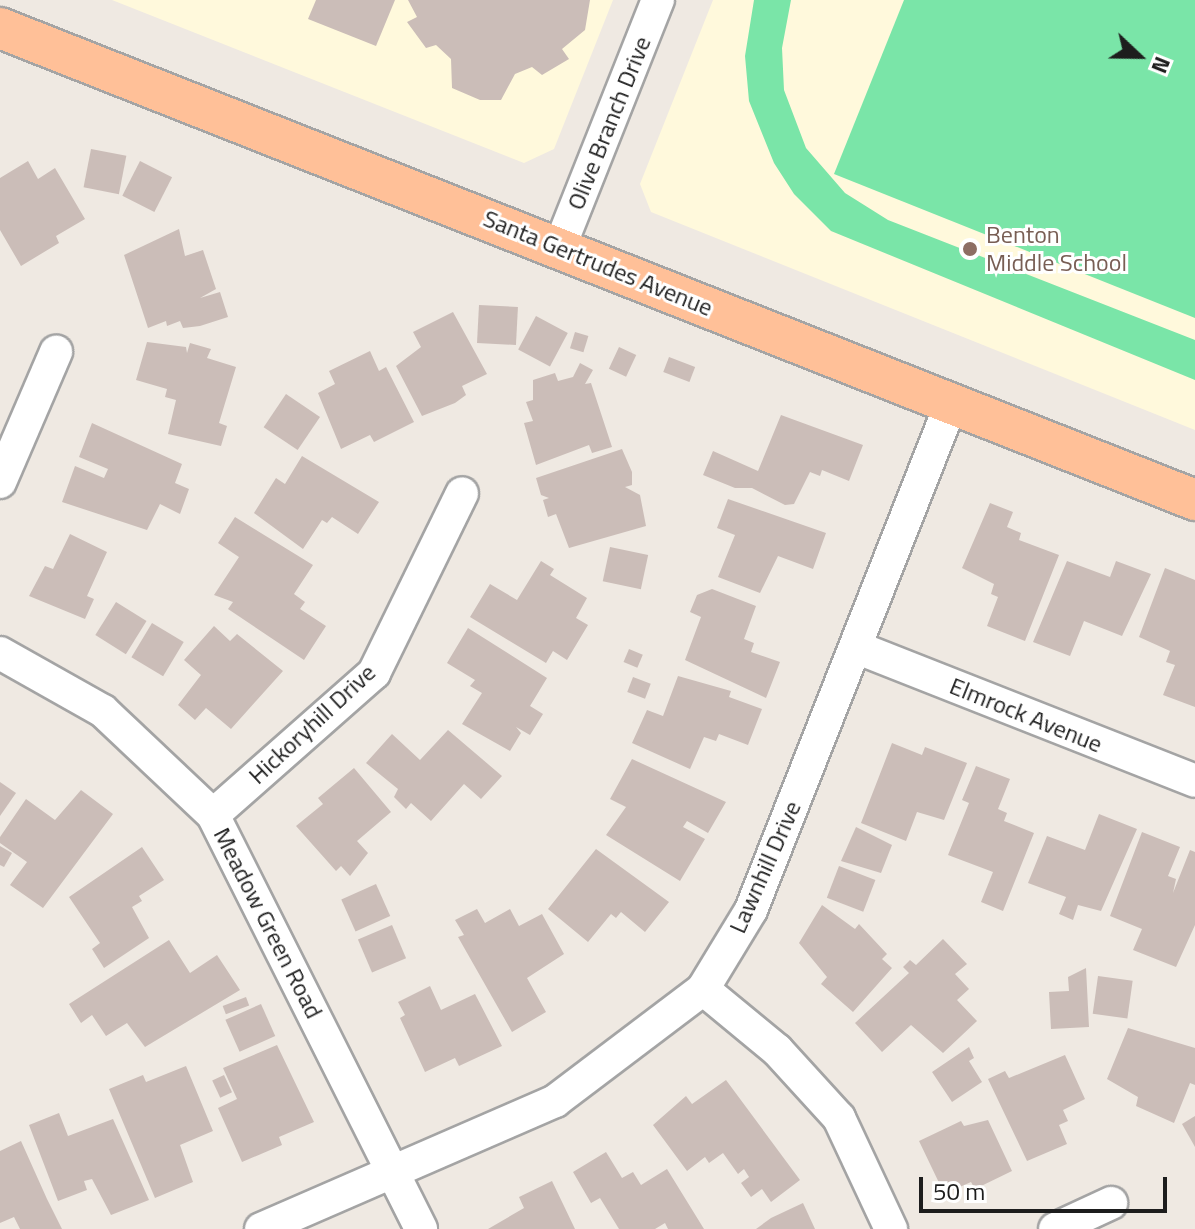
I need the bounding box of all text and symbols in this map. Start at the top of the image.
north arrow [1099,16,1179,96]
street label: Olive Branch Drive [561,32,657,214]
text: N [1143,52,1180,78]
street label: Santa Gertrudes Avenue [479,204,717,322]
place label: Benton Middle School [986,221,1127,277]
marker: Benton Middle School [961,240,979,258]
street label: Hickoryhill Drive [243,658,381,790]
street label: Elmrock Avenue [946,671,1106,759]
street label: Lawnhill Drive [723,796,807,938]
street label: Meadow Green Road [207,823,329,1023]
scale bar [923,1161,1171,1211]
text: 50 m [933,1173,985,1209]

